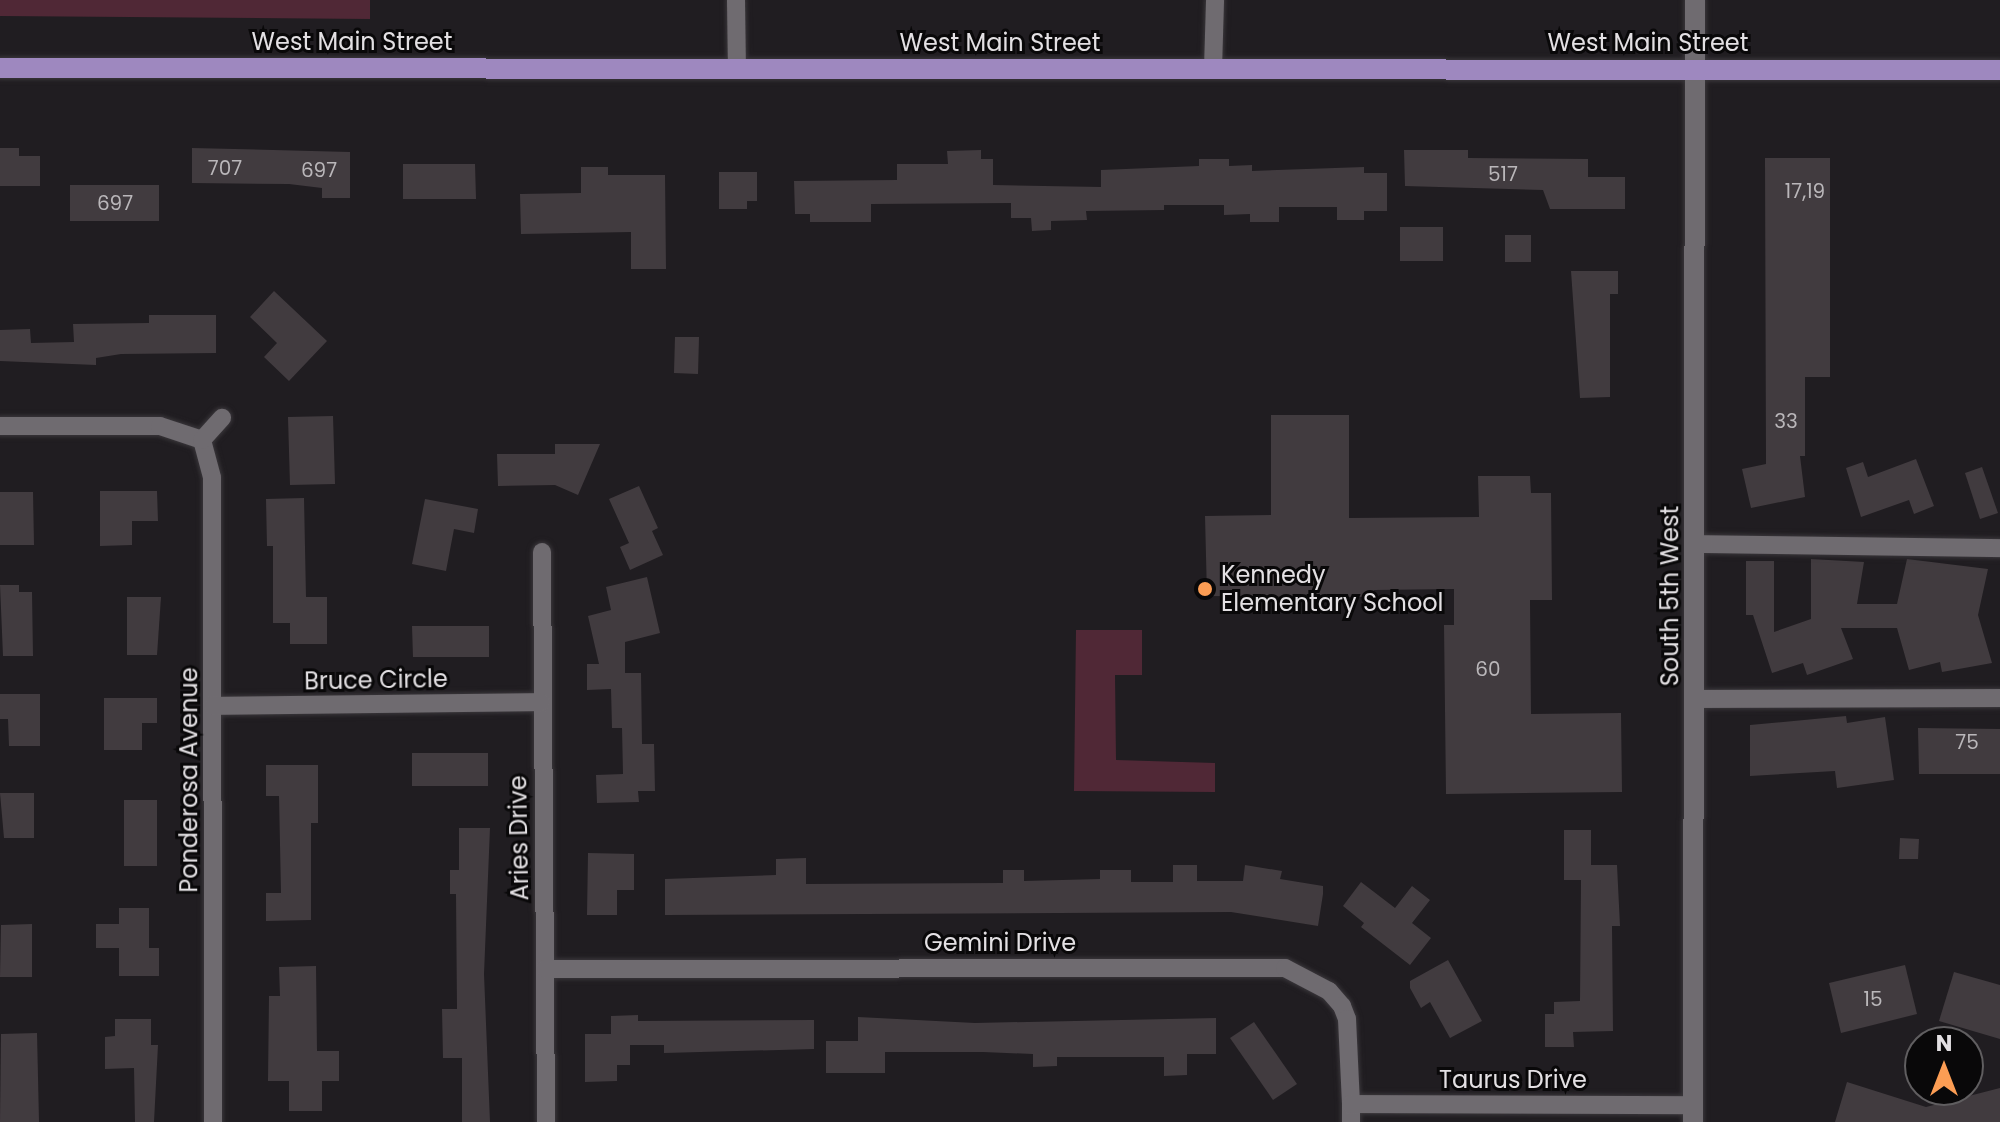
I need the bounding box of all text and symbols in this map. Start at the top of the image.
street label: West Main Street [252,28,452,56]
street label: West Main Street [900,29,1100,57]
street label: West Main Street [1548,29,1748,57]
house number: 707 [208,156,242,180]
house number: 697 [301,158,337,182]
house number: 517 [1488,162,1518,186]
house number: 17,19 [1785,179,1825,203]
house number: 697 [97,191,133,215]
house number: 33 [1774,409,1798,433]
street label: South 5th West [1656,506,1684,686]
place label: Kennedy Elementary School [1221,561,1444,617]
marker: Kennedy Elementary School [1196,580,1214,598]
house number: 60 [1475,657,1501,681]
street label: Bruce Circle [304,664,448,696]
street label: Ponderosa Avenue [175,667,203,893]
house number: 75 [1955,730,1979,754]
street label: Aries Drive [504,775,534,901]
street label: Gemini Drive [924,929,1076,957]
house number: 15 [1864,987,1882,1011]
north arrow [1904,1026,1984,1106]
text: N [1936,1028,1952,1059]
street label: Taurus Drive [1439,1066,1587,1094]

